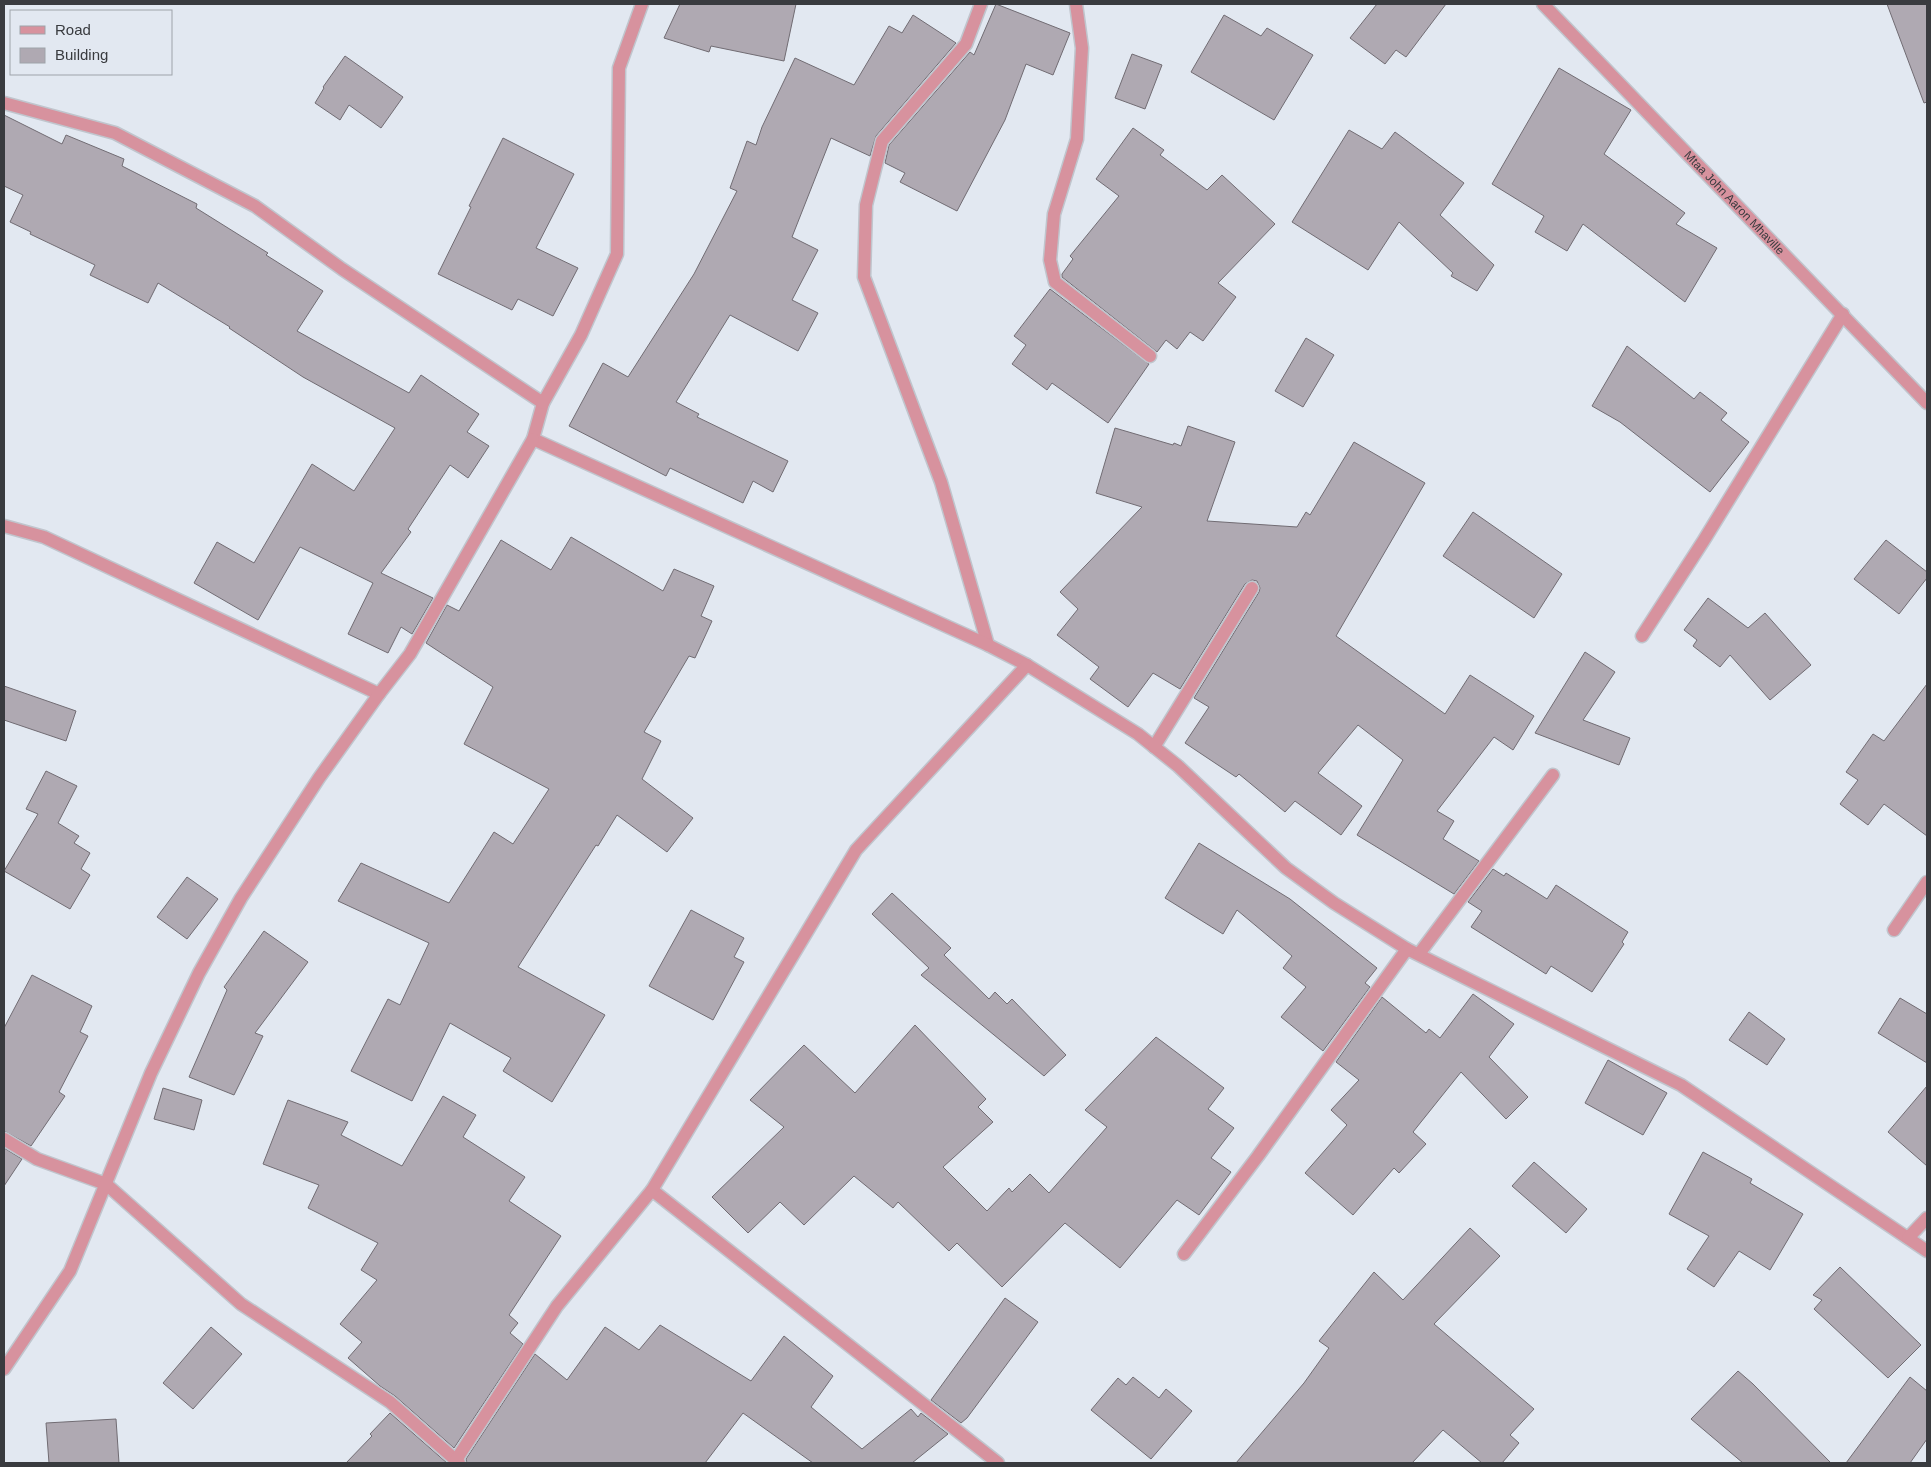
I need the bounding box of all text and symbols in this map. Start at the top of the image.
legend [10,10,172,75]
text: Road [55,21,91,38]
text: Building [55,46,108,63]
street label: Mtaa John Aaron Mhaville [1681,148,1788,258]

